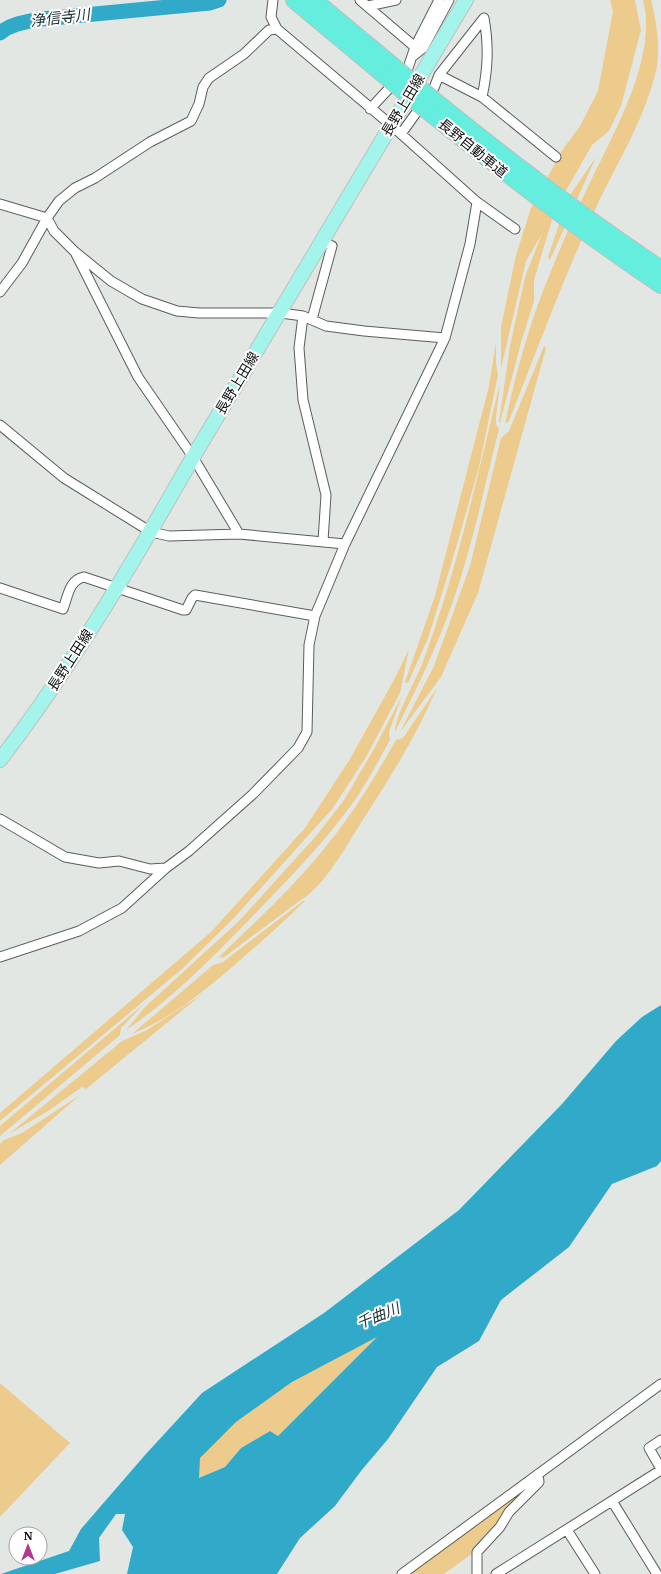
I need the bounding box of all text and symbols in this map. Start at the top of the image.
water label: 浄信寺川 [29,4,93,31]
street label: 長野上田線 [377,70,429,140]
street label: 長野自動車道 [435,115,511,181]
street label: 長野上田線 [211,348,263,418]
street label: 長野上田線 [43,626,97,694]
water label: 千曲川 [353,1298,404,1333]
north arrow [8,1526,48,1566]
text: N [24,1529,33,1543]

